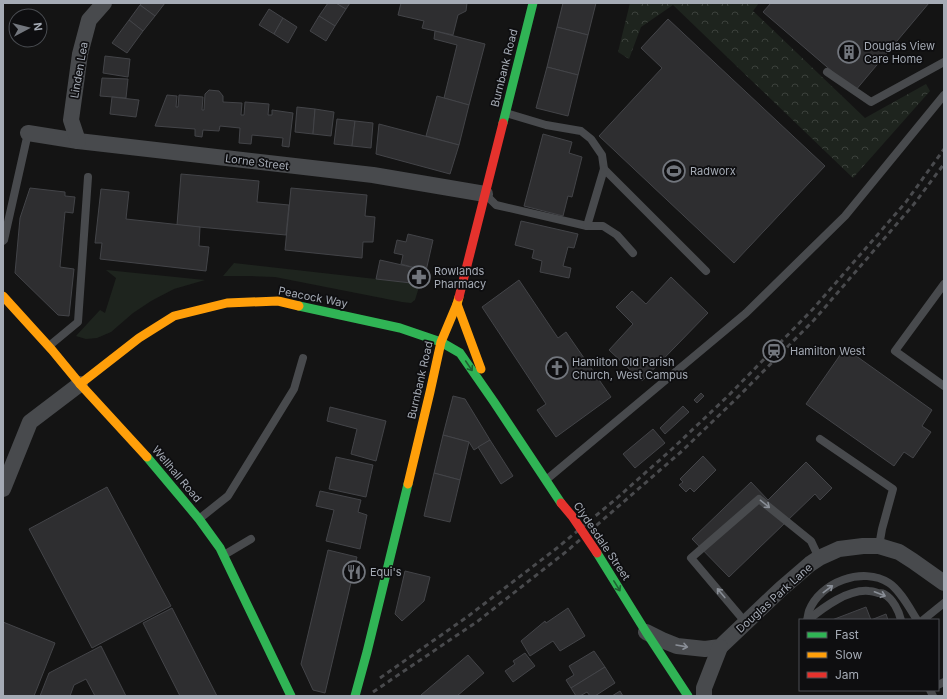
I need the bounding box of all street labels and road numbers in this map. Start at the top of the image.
street label: Burnbank Road [488,28,520,108]
street label: Linden Lea [67,41,91,99]
street label: Lorne Street [224,151,290,173]
street label: Peacock Way [277,283,349,311]
street label: Burnbank Road [404,340,436,420]
street label: Wellhall Road [149,443,205,505]
street label: Clydesdale Street [571,499,634,583]
street label: Douglas Park Lane [733,560,815,636]

